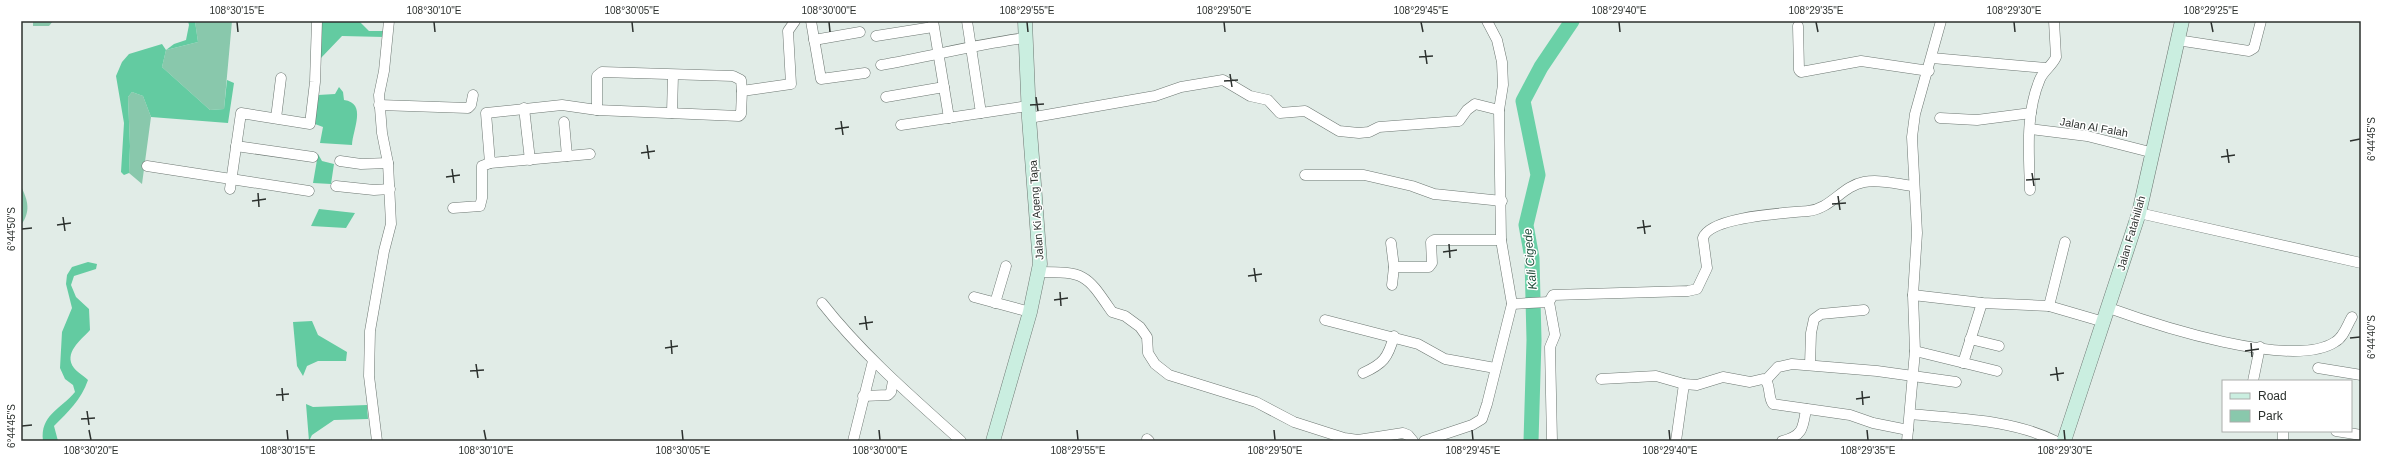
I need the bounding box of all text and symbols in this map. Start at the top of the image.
text: 108°30'15"E [209,5,265,16]
text: 108°30'10"E [406,5,462,16]
text: 108°30'05"E [604,5,660,16]
text: 108°30'00"E [801,5,857,16]
text: 108°29'55"E [999,5,1055,16]
text: 108°29'50"E [1196,5,1252,16]
text: 108°29'45"E [1393,5,1449,16]
text: 108°29'40"E [1591,5,1647,16]
text: 108°29'35"E [1788,5,1844,16]
text: 108°29'30"E [1986,5,2042,16]
text: 108°29'25"E [2183,5,2239,16]
street label: Jalan Al Falah [2059,115,2129,139]
text: 6°44'45"S [2366,117,2377,161]
street label: Jalan Ki Ageng Tapa [1026,159,1045,260]
street label: Jalan Fatahillah [2115,194,2147,272]
text: 6°44'50"S [6,207,17,251]
water label: Kali Cigede [1520,227,1540,290]
text: 6°44'40"S [2366,315,2377,359]
legend [2222,380,2352,432]
text: Road [2258,389,2287,403]
text: 6°44'45"S [6,404,17,448]
text: Park [2258,409,2284,423]
text: 108°30'20"E [63,445,119,456]
text: 108°30'15"E [260,445,316,456]
text: 108°30'10"E [458,445,514,456]
text: 108°30'05"E [655,445,711,456]
text: 108°30'00"E [852,445,908,456]
text: 108°29'55"E [1050,445,1106,456]
text: 108°29'50"E [1247,445,1303,456]
text: 108°29'45"E [1445,445,1501,456]
text: 108°29'40"E [1642,445,1698,456]
text: 108°29'35"E [1840,445,1896,456]
text: 108°29'30"E [2037,445,2093,456]

